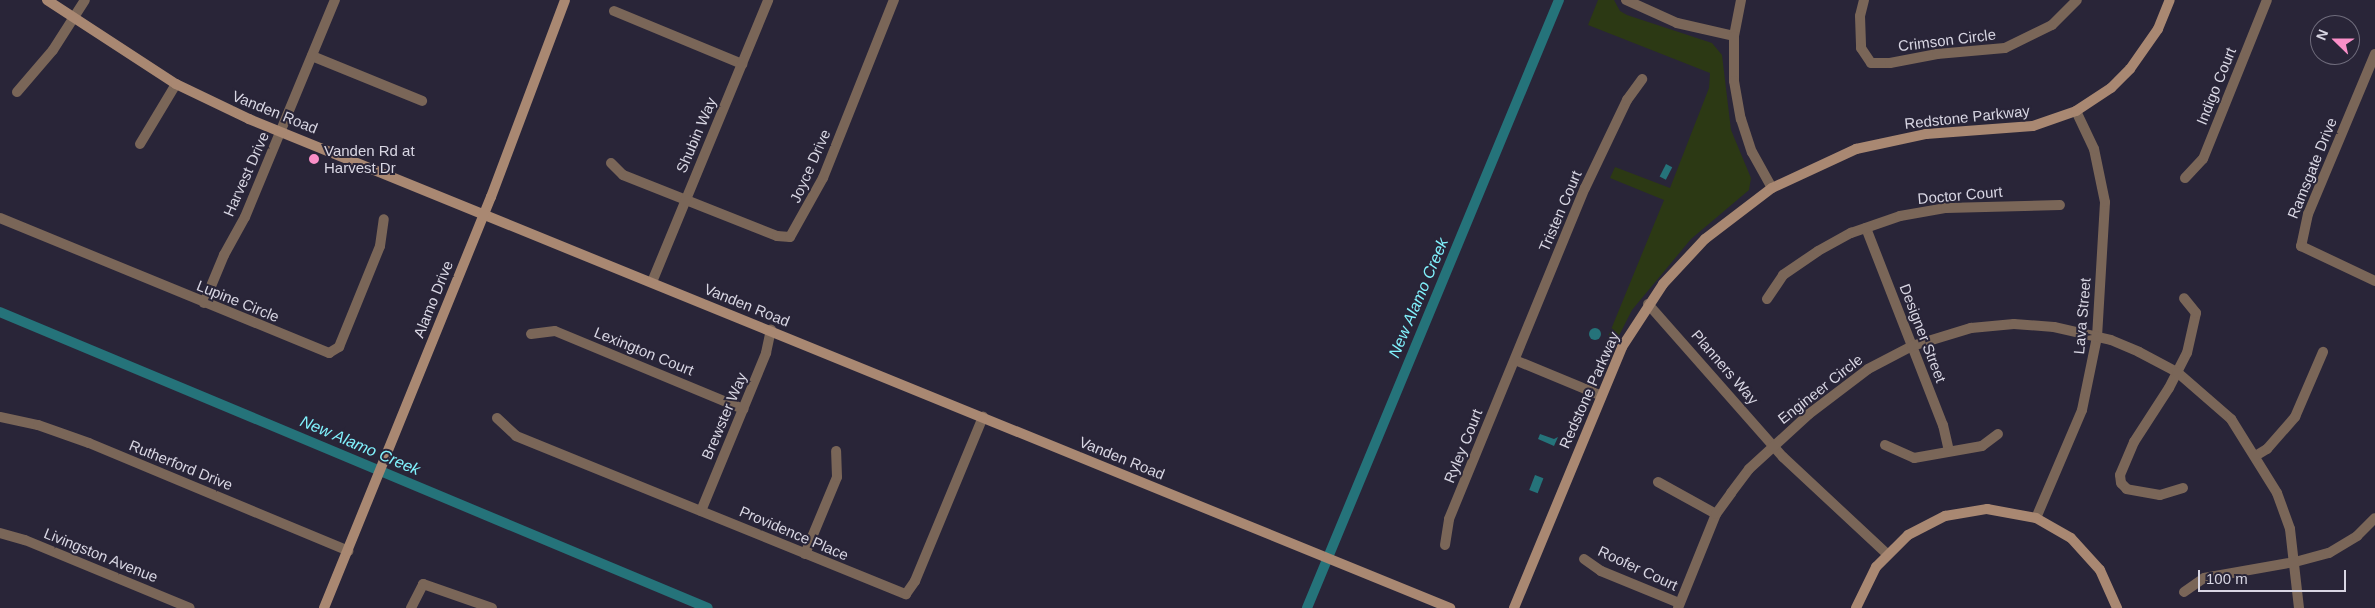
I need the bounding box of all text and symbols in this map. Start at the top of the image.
north arrow [2310,15,2360,65]
street label: Crimson Circle [1897,25,1997,55]
text: N [2313,27,2331,42]
street label: Indigo Court [2192,45,2240,127]
street label: Vanden Road [230,87,320,137]
street label: Shubin Way [672,95,720,175]
street label: Redstone Parkway [1903,101,2031,133]
street label: Ramsgate Drive [2284,115,2340,221]
street label: Joyce Drive [786,127,834,205]
street label: Harvest Drive [219,129,273,219]
place label: Vanden Rd at Harvest Dr [324,141,415,176]
marker: Vanden Rd at Harvest Dr [308,153,320,165]
street label: Tristen Court [1535,168,1585,254]
street label: Doctor Court [1917,182,2003,208]
water label: New Alamo Creek [1385,235,1453,361]
street label: Alamo Drive [409,258,457,340]
street label: Lupine Circle [194,276,282,326]
street label: Lava Street [2070,277,2094,355]
street label: Vanden Road [702,280,792,330]
street label: Designer Street [1896,281,1950,385]
street label: Lexington Court [592,323,696,379]
street label: Planners Way [1688,326,1762,408]
street label: Redstone Parkway [1555,329,1623,451]
street label: Engineer Circle [1774,350,1866,428]
street label: Brewster Way [698,370,750,462]
street label: Ryley Court [1440,406,1486,486]
water label: New Alamo Creek [297,412,423,480]
street label: Vanden Road [1077,433,1167,483]
street label: Rutherford Drive [127,436,235,494]
street label: Providence Place [737,502,851,564]
street label: Livingston Avenue [41,524,161,586]
street label: Roofer Court [1595,542,1681,594]
scale bar [2200,560,2348,592]
text: 100 m [2206,570,2248,587]

